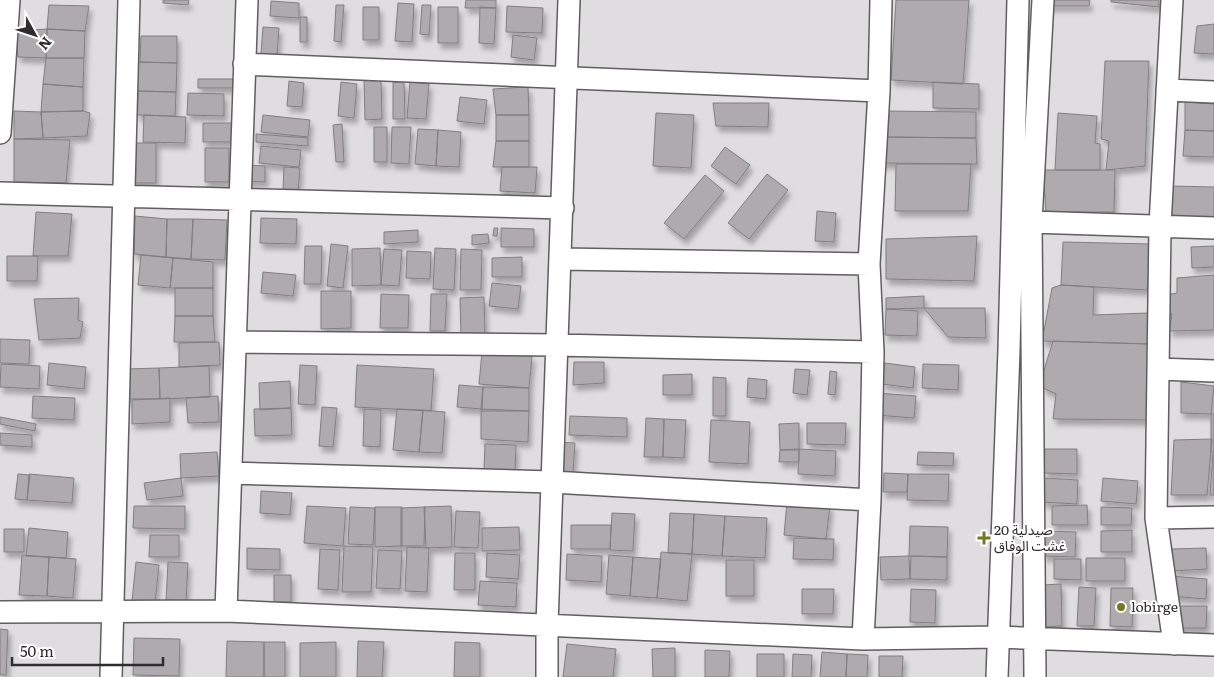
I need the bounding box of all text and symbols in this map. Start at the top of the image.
north arrow [10,10,60,60]
text: N [34,33,57,55]
place label: صيدلية 20 غشت الوفاق [994,519,1066,555]
marker: صيدلية 20 غشت الوفاق [978,532,990,544]
place label: lobirge [1131,596,1178,616]
marker: lobirge [1115,601,1127,613]
scale bar [12,634,164,666]
text: 50 m [20,639,54,662]

